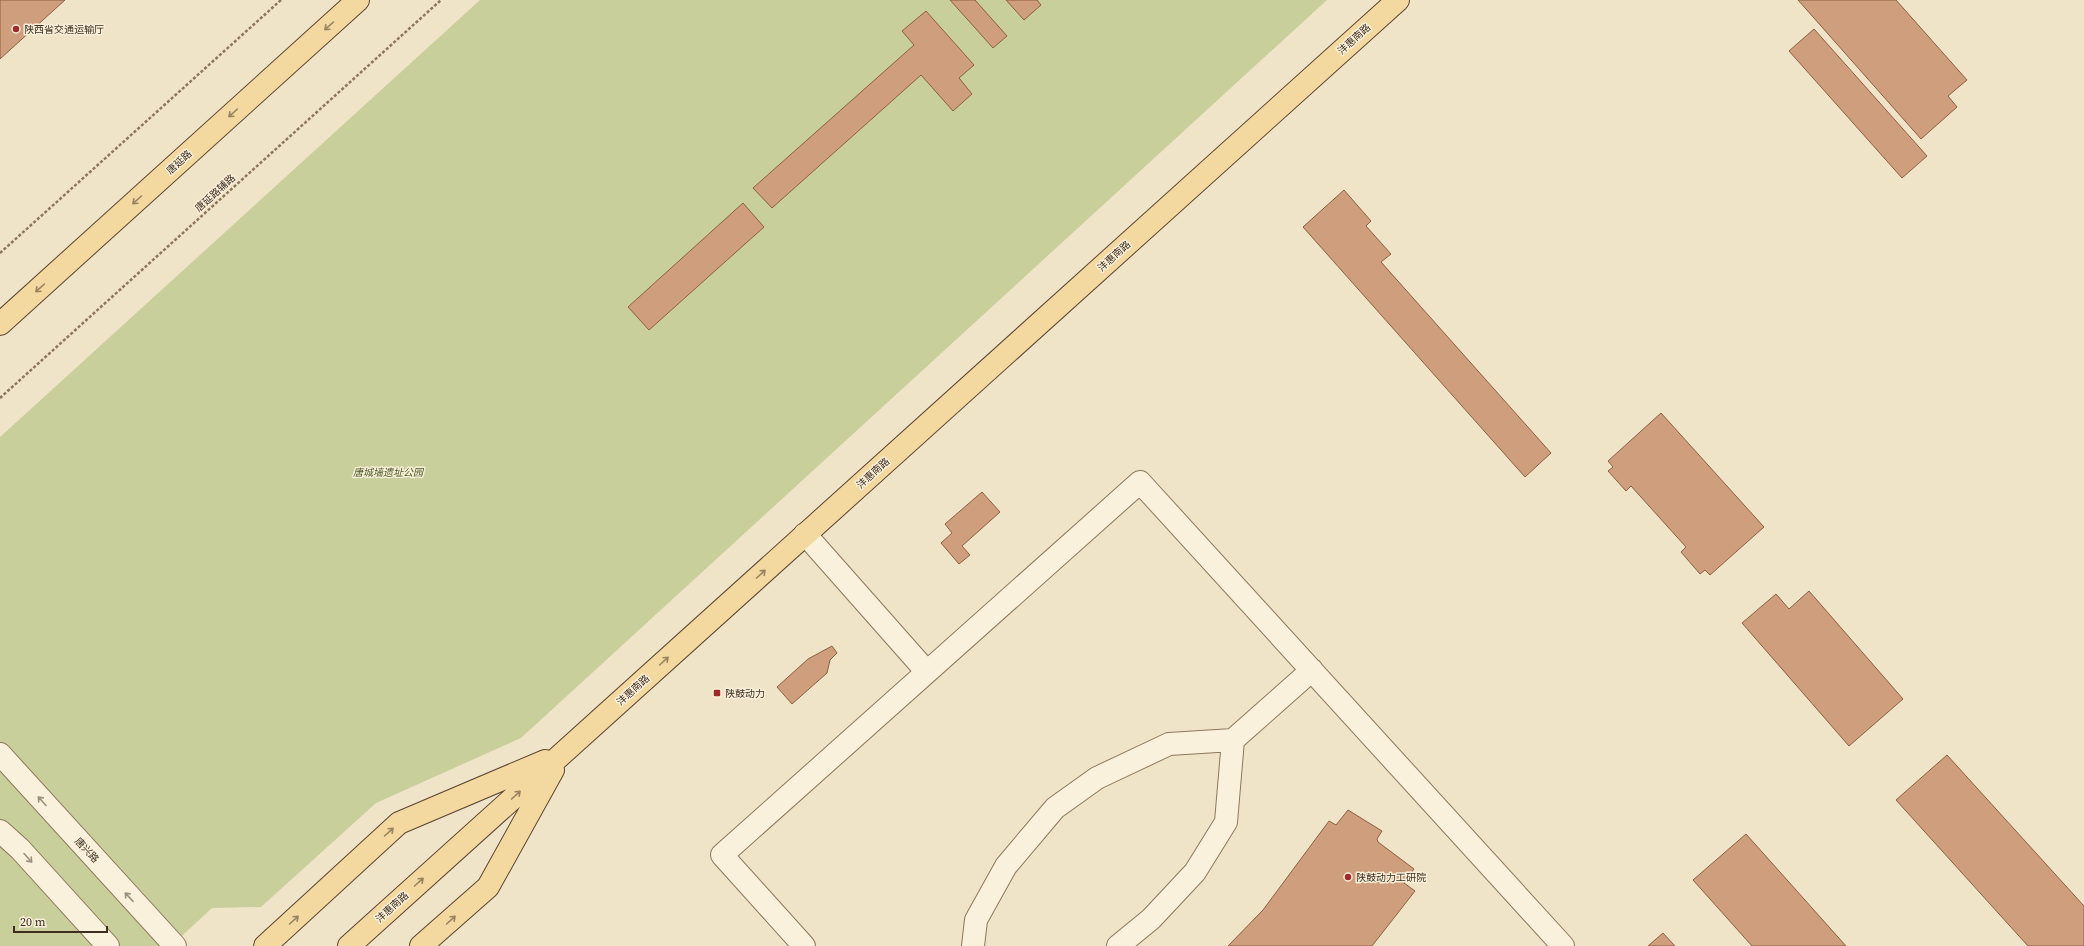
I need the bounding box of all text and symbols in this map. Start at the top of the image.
one-way arrow [325,21,335,30]
street label: 沣惠南路 [1335,21,1373,57]
place label: 陕西省交通运输厅 [24,23,104,36]
marker: 陕西省交通运输厅 [11,24,21,34]
one-way arrow [228,109,238,118]
street label: 唐延路 [164,147,194,177]
street label: 唐延路辅路 [192,171,238,215]
one-way arrow [131,196,142,205]
street label: 沣惠南路 [1095,238,1133,274]
one-way arrow [35,283,45,292]
street label: 沣惠南路 [854,455,892,491]
park label: 唐城墙遗址公园 [353,466,425,479]
one-way arrow [756,570,766,579]
one-way arrow [659,657,670,666]
street label: 沣惠南路 [614,672,652,708]
place label: 陕鼓动力 [725,687,765,700]
marker: 陕鼓动力 [712,688,722,698]
one-way arrow [511,791,521,800]
one-way arrow [37,795,46,806]
one-way arrow [384,828,394,837]
street label: 唐兴路 [72,835,102,865]
one-way arrow [23,853,33,863]
place label: 陕鼓动力工研院 [1356,871,1426,884]
marker: 陕鼓动力工研院 [1343,872,1353,882]
one-way arrow [414,878,424,887]
street label: 沣惠南路 [373,889,411,925]
one-way arrow [125,891,134,902]
scale bar [14,908,107,934]
text: 20 m [20,914,46,930]
one-way arrow [288,915,299,924]
one-way arrow [445,916,455,925]

